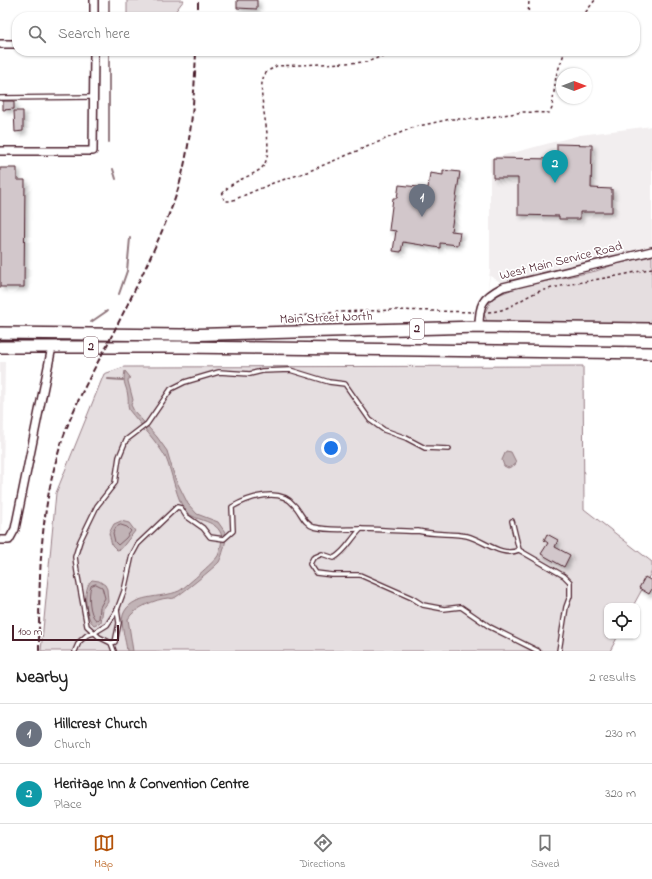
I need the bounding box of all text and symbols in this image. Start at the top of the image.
search box [12,12,640,56]
icon: search [26,23,48,45]
text: Search here [58,23,130,45]
north arrow [556,68,592,104]
pin: 2 [542,150,568,183]
pin: 1 [409,184,435,217]
street label: West Main Service Road [498,236,625,285]
street label: Main Street North [279,307,373,329]
road number: 2 [410,319,424,339]
road number: 2 [84,337,98,357]
your location [321,438,341,458]
map controls [604,603,640,639]
button: locate [604,603,640,639]
scale bar [12,623,119,642]
text: 100 m [18,624,42,640]
text: Nearby [16,665,68,690]
text: 2 results [589,668,636,687]
text: Hillcrest Church [54,713,147,735]
text: 1 [27,724,31,743]
text: 230 m [605,724,636,743]
text: Church [54,735,91,754]
text: Heritage Inn & Convention Centre [54,773,249,795]
text: 2 [26,784,32,803]
text: 320 m [605,784,636,803]
text: Place [54,795,82,814]
tab: Map [93,832,115,872]
tab: Directions [300,832,345,872]
tab: Saved [531,832,559,872]

